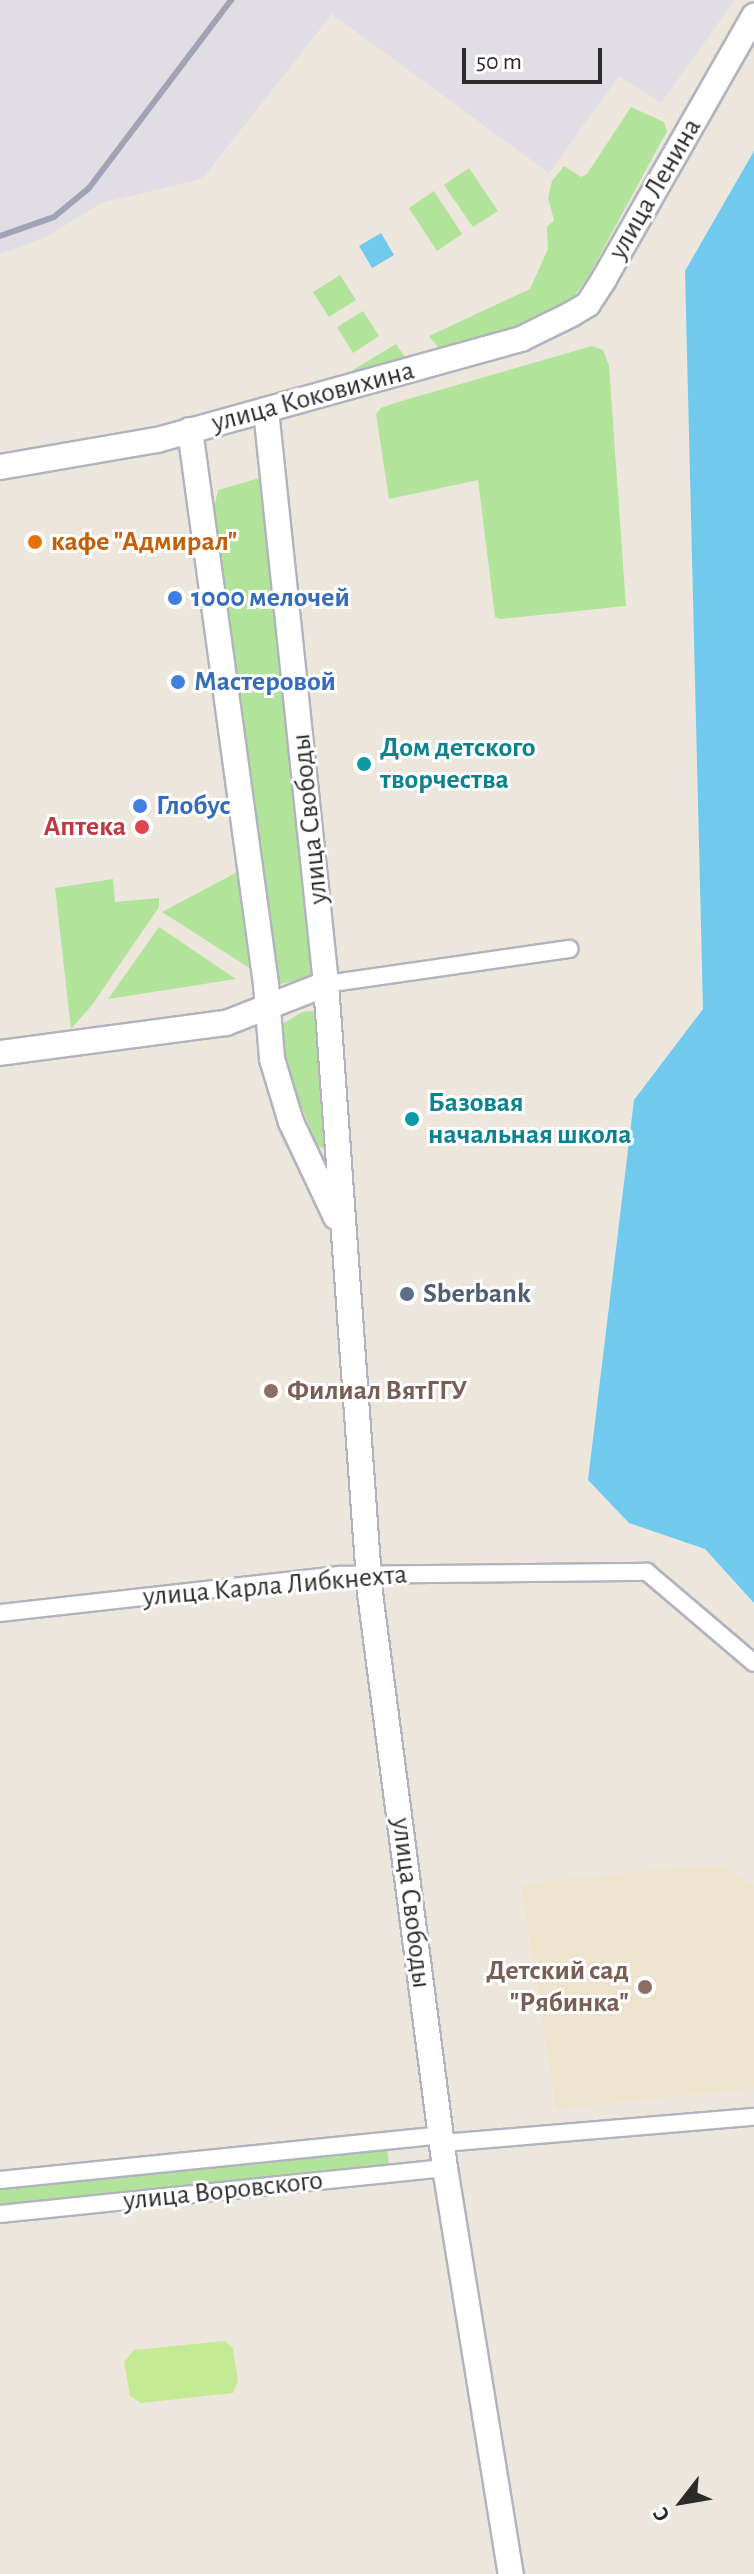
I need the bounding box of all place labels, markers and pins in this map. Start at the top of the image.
place label: кафе "Адмирал" [51,525,237,559]
marker: кафе "Адмирал" [26,533,44,551]
place label: 1000 мелочей [191,581,350,615]
marker: 1000 мелочей [166,589,184,607]
place label: Мастеровой [194,665,336,699]
marker: Мастеровой [169,673,187,691]
place label: Дом детского творчества [380,731,535,797]
marker: Дом детского творчества [355,755,373,773]
place label: Глобус [156,789,231,823]
marker: Глобус [131,797,149,815]
place label: Аптека [44,810,126,844]
marker: Аптека [133,818,151,836]
place label: Базовая начальная школа [428,1086,632,1152]
marker: Базовая начальная школа [403,1110,421,1128]
place label: Sberbank [423,1277,531,1311]
marker: Sberbank [398,1285,416,1303]
place label: Филиал ВятГГУ [287,1374,467,1408]
marker: Филиал ВятГГУ [262,1382,280,1400]
place label: Детский сад "Рябинка" [486,1954,629,2020]
marker: Детский сад "Рябинка" [636,1978,654,1996]

